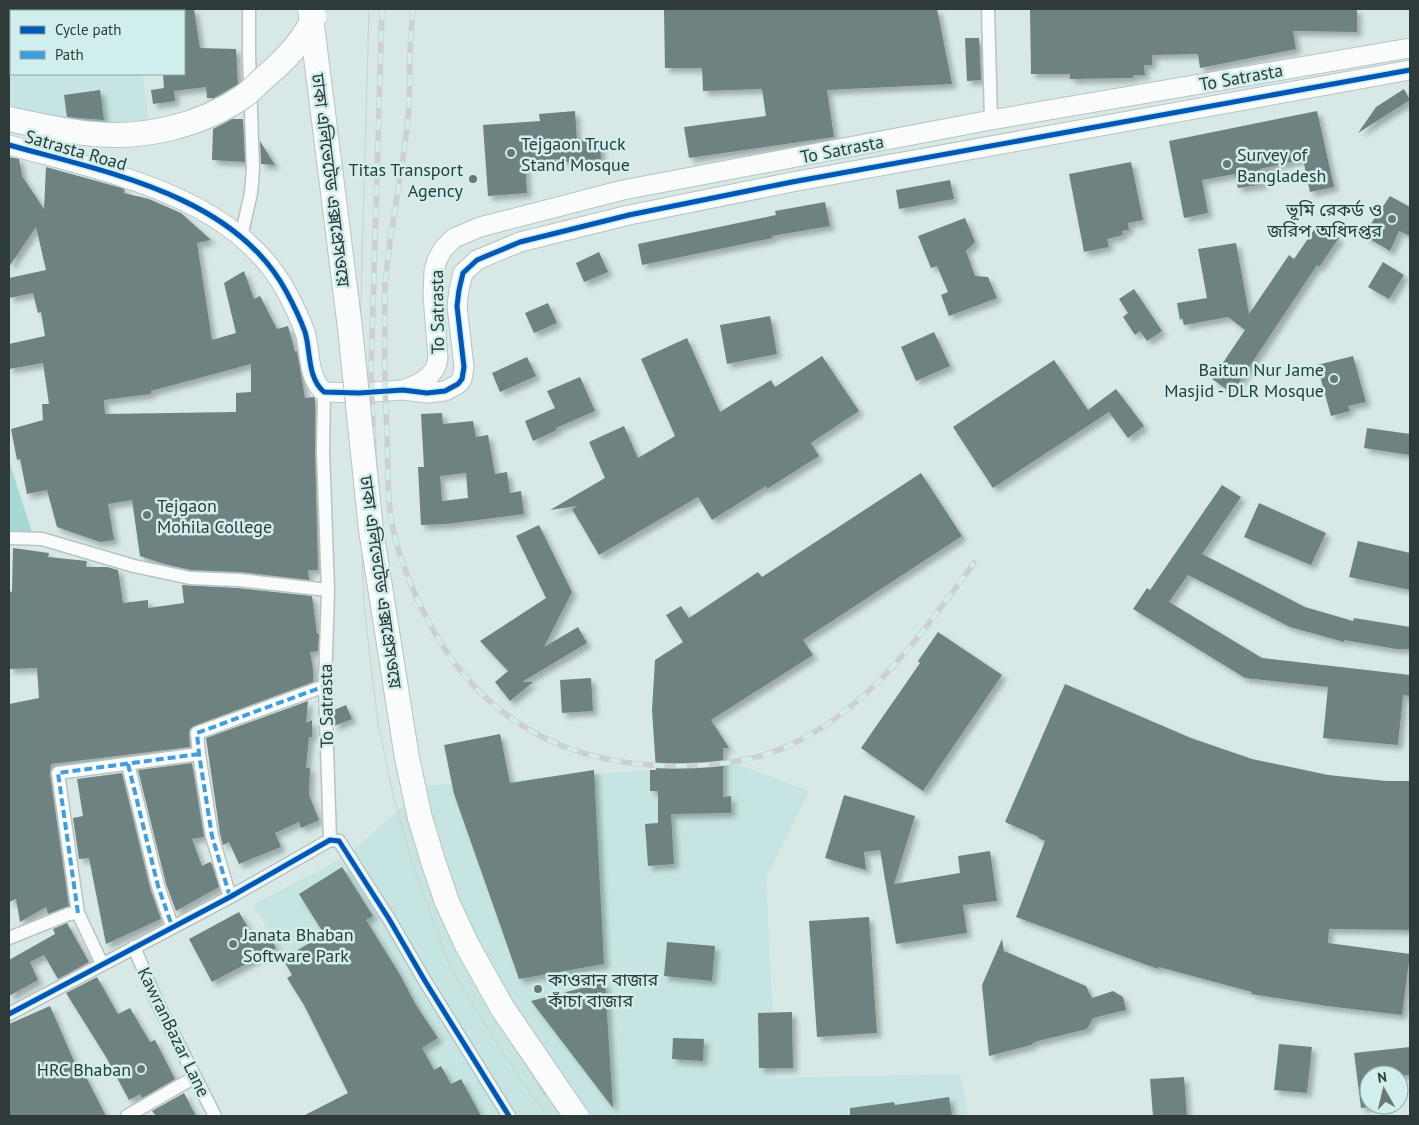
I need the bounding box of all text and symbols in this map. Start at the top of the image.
legend [10,10,185,75]
text: Cycle path [55,20,121,39]
text: Path [55,45,84,64]
street label: To Satrasta [1197,58,1285,96]
street label: ঢাকা এলিভেটেড এক্সপ্রেসওয়ে [306,71,356,289]
street label: Satrasta Road [22,124,130,176]
street label: To Satrasta [798,130,886,168]
place label: Tejgaon Truck Stand Mosque [521,132,630,176]
place label: Survey of Bangladesh [1237,143,1326,187]
marker: Tejgaon Truck Stand Mosque [505,147,517,159]
place label: Titas Transport Agency [349,158,464,202]
marker: Survey of Bangladesh [1221,158,1233,170]
marker: Titas Transport Agency [467,173,479,185]
place label: ভূমি রেকর্ড ও জরিপ অধিদপ্তর [1266,198,1382,242]
marker: ভূমি রেকর্ড ও জরিপ অধিদপ্তর [1386,213,1398,225]
street label: To Satrasta [425,270,449,354]
place label: Baitun Nur Jame Masjid - DLR Mosque [1164,358,1324,402]
marker: Baitun Nur Jame Masjid - DLR Mosque [1328,373,1340,385]
street label: ঢাকা এলিভেটেড এক্সপ্রেসওয়ে [355,473,407,691]
place label: Tejgaon Mohila College [157,494,272,538]
marker: Tejgaon Mohila College [141,509,153,521]
street label: To Satrasta [314,664,338,748]
place label: Janata Bhaban Software Park [242,923,354,967]
marker: Janata Bhaban Software Park [227,938,239,950]
street label: KawranBazar Lane [133,963,215,1101]
place label: কাওরান বাজার কাঁচা বাজার [547,968,659,1012]
marker: কাওরান বাজার কাঁচা বাজার [532,983,544,995]
place label: HRC Bhaban [37,1058,131,1081]
marker: HRC Bhaban [135,1063,147,1075]
north arrow [1359,1065,1409,1115]
text: N [1376,1068,1388,1087]

